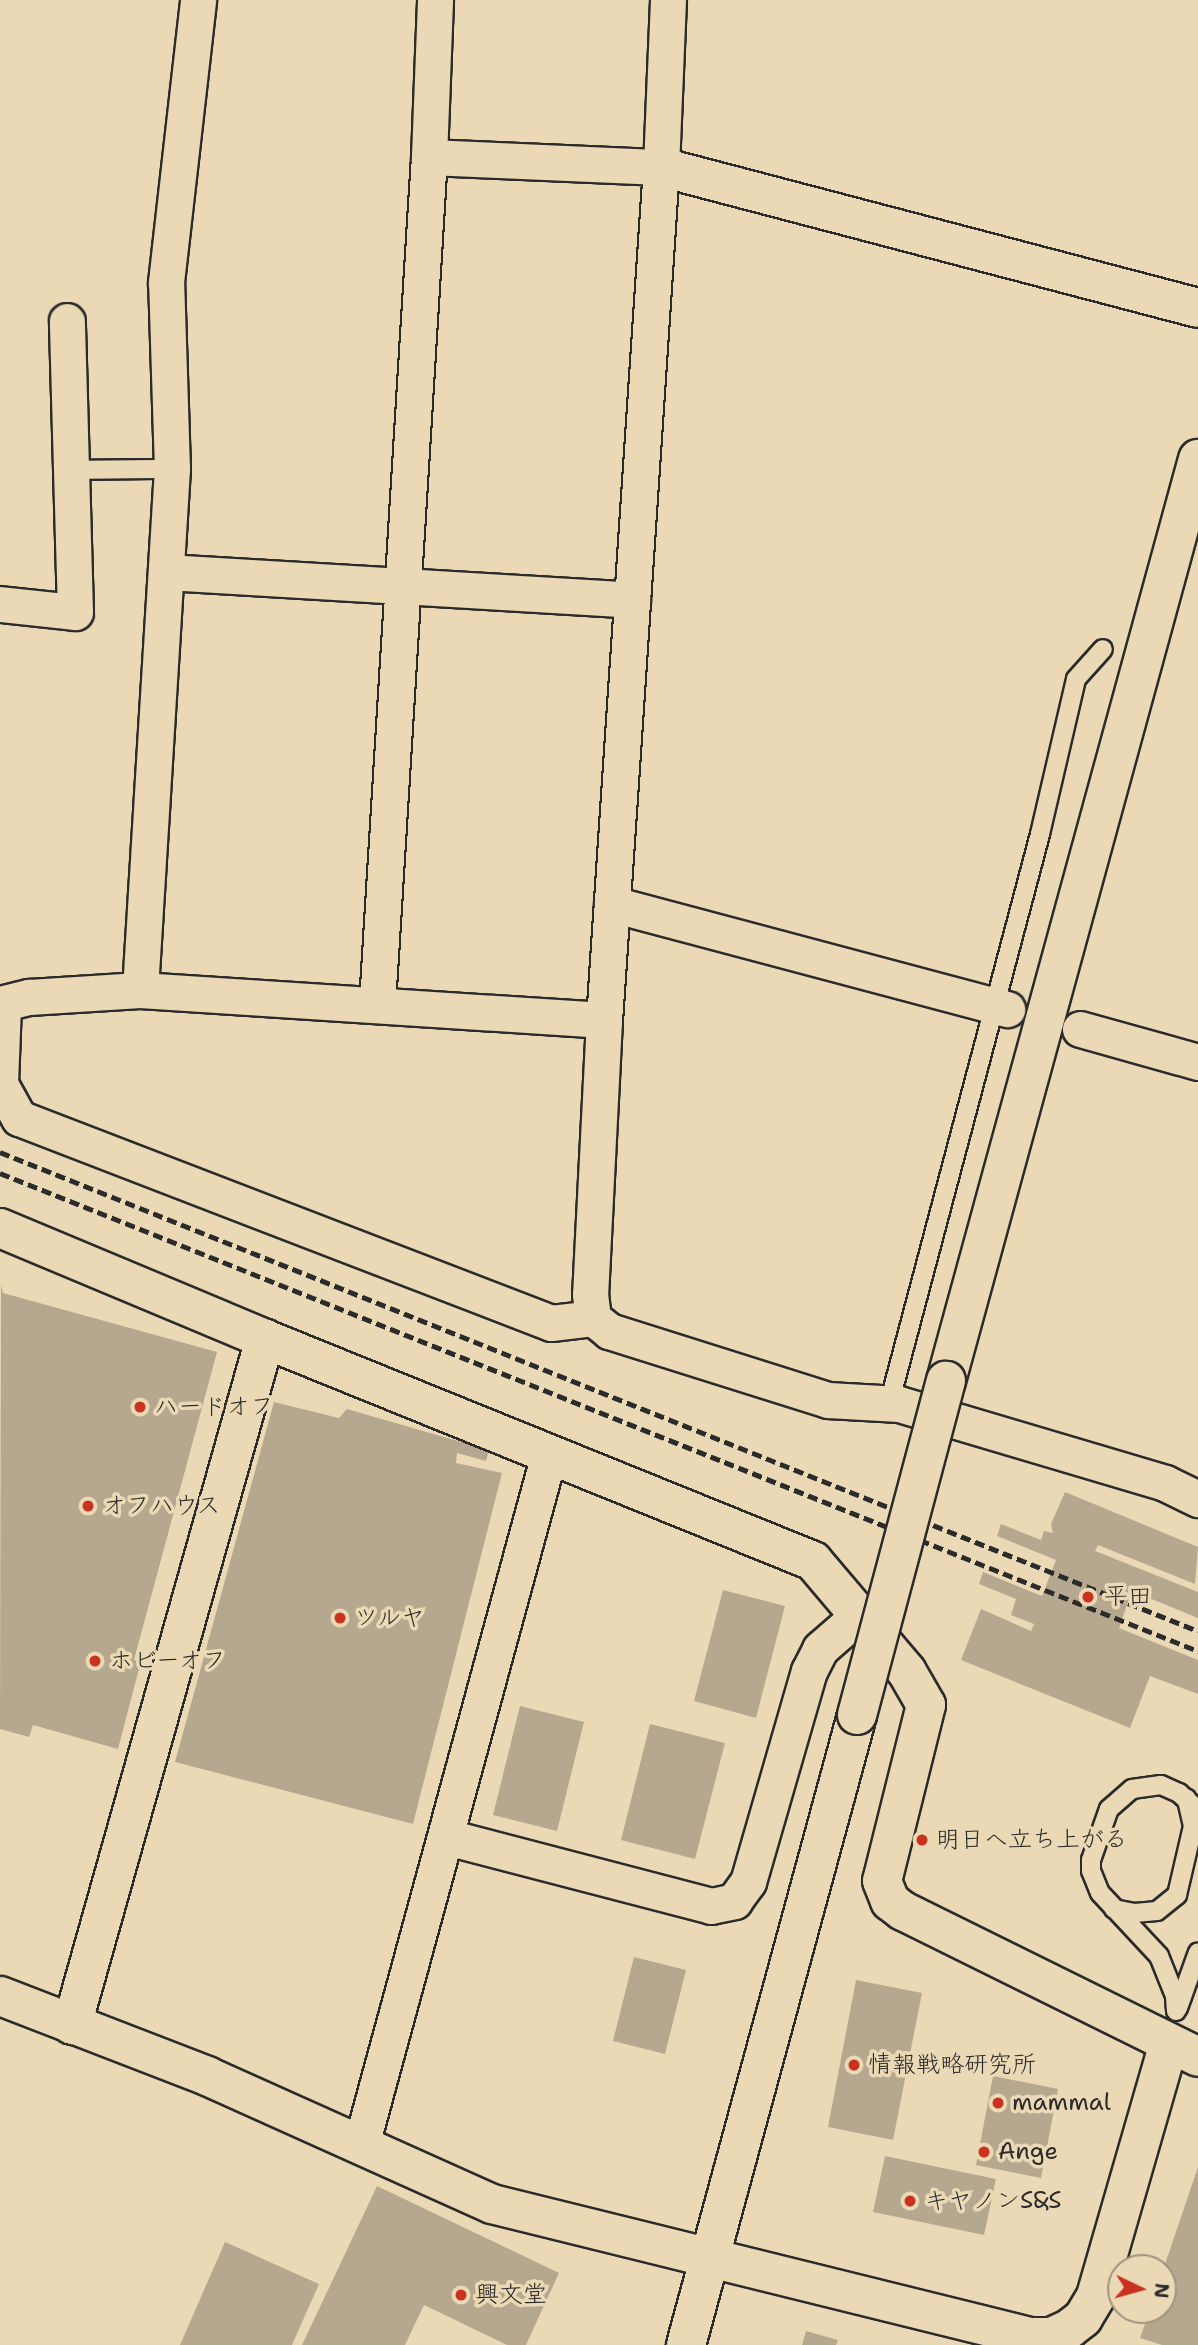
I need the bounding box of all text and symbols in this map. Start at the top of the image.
place label: ハードオフ [154,1393,274,1421]
marker: ハードオフ [132,1399,148,1415]
place label: オフハウス [102,1492,222,1520]
marker: オフハウス [80,1498,96,1514]
place label: 平田 [1104,1583,1152,1611]
marker: 平田 [1078,1587,1098,1607]
place label: ツルヤ [354,1604,426,1632]
marker: ツルヤ [332,1610,348,1626]
place label: ホビーオフ [109,1647,228,1675]
marker: ホビーオフ [87,1653,103,1669]
place label: 明日へ立ち上がる [936,1826,1128,1854]
marker: 明日へ立ち上がる [914,1832,930,1848]
place label: 情報戦略研究所 [868,2051,1036,2079]
marker: 情報戦略研究所 [846,2057,862,2073]
place label: mammal [1012,2089,1111,2117]
marker: mammal [990,2095,1006,2111]
place label: Ange [998,2138,1058,2166]
marker: Ange [976,2144,992,2160]
place label: キヤノンS&S [924,2187,1062,2215]
marker: キヤノンS&S [902,2193,918,2209]
north arrow [1107,2254,1177,2324]
place label: 興文堂 [475,2281,547,2309]
text: N [1148,2282,1175,2299]
marker: 興文堂 [453,2287,469,2303]

